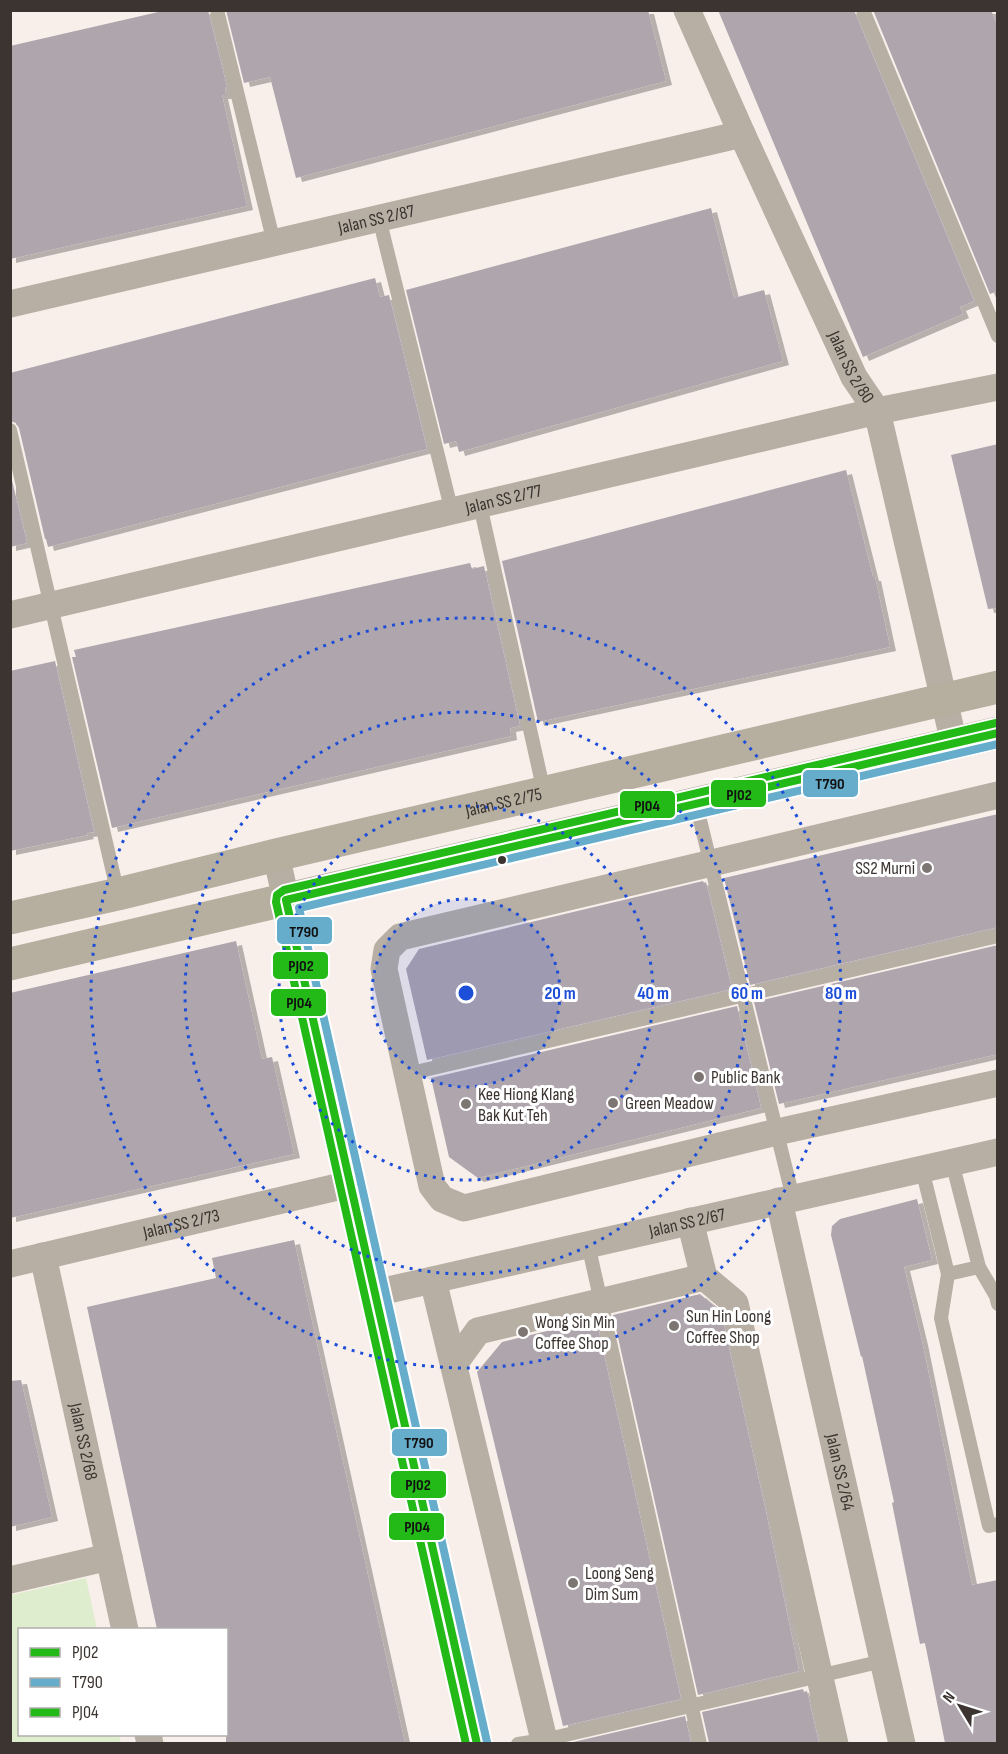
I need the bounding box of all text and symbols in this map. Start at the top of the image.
street label: Jalan SS 2/87 [335,200,417,239]
street label: Jalan SS 2/80 [823,327,879,407]
street label: Jalan SS 2/77 [462,480,545,519]
line badge: T790 [802,769,859,798]
text: T790 [815,775,845,794]
line badge: PJ02 [710,779,767,808]
street label: Jalan SS 2/75 [462,784,544,822]
text: PJ02 [726,786,752,805]
line badge: PJ04 [619,790,676,819]
text: PJ04 [634,797,660,816]
unlabelled marker [496,854,508,866]
place label: SS2 Murni [855,858,915,879]
marker: SS2 Murni [920,861,934,875]
line badge: T790 [276,916,333,945]
text: T790 [289,923,319,942]
line badge: PJ02 [272,951,329,980]
text: PJ02 [288,957,314,976]
centre of rings [456,983,476,1003]
text: 20 m [544,983,576,1004]
text: 40 m [637,983,669,1004]
text: 60 m [731,983,763,1004]
text: 80 m [825,983,857,1004]
line badge: PJ04 [270,988,327,1017]
text: PJ04 [286,994,312,1013]
place label: Public Bank [711,1067,780,1088]
marker: Public Bank [692,1070,706,1084]
place label: Kee Hiong Klang Bak Kut Teh [478,1084,574,1126]
place label: Green Meadow [625,1093,714,1114]
marker: Green Meadow [606,1096,620,1110]
marker: Kee Hiong Klang Bak Kut Teh [459,1097,473,1111]
street label: Jalan SS 2/67 [646,1204,728,1242]
street label: Jalan SS 2/73 [140,1205,222,1244]
place label: Sun Hin Loong Coffee Shop [686,1306,771,1348]
place label: Wong Sin Min Coffee Shop [535,1312,615,1354]
marker: Sun Hin Loong Coffee Shop [667,1319,681,1333]
marker: Wong Sin Min Coffee Shop [516,1325,530,1339]
street label: Jalan SS 2/68 [64,1400,102,1482]
line badge: T790 [391,1428,448,1457]
street label: Jalan SS 2/64 [821,1431,859,1513]
text: T790 [404,1434,434,1453]
line badge: PJ02 [390,1470,447,1499]
text: PJ02 [405,1476,431,1495]
line badge: PJ04 [388,1512,445,1541]
text: PJ04 [404,1518,430,1537]
place label: Loong Seng Dim Sum [585,1563,654,1605]
marker: Loong Seng Dim Sum [566,1576,580,1590]
legend [18,1628,228,1736]
text: PJ02 [72,1642,98,1663]
text: T790 [72,1672,103,1693]
north arrow [930,1676,990,1736]
text: N [939,1688,959,1707]
text: PJ04 [72,1702,99,1723]

